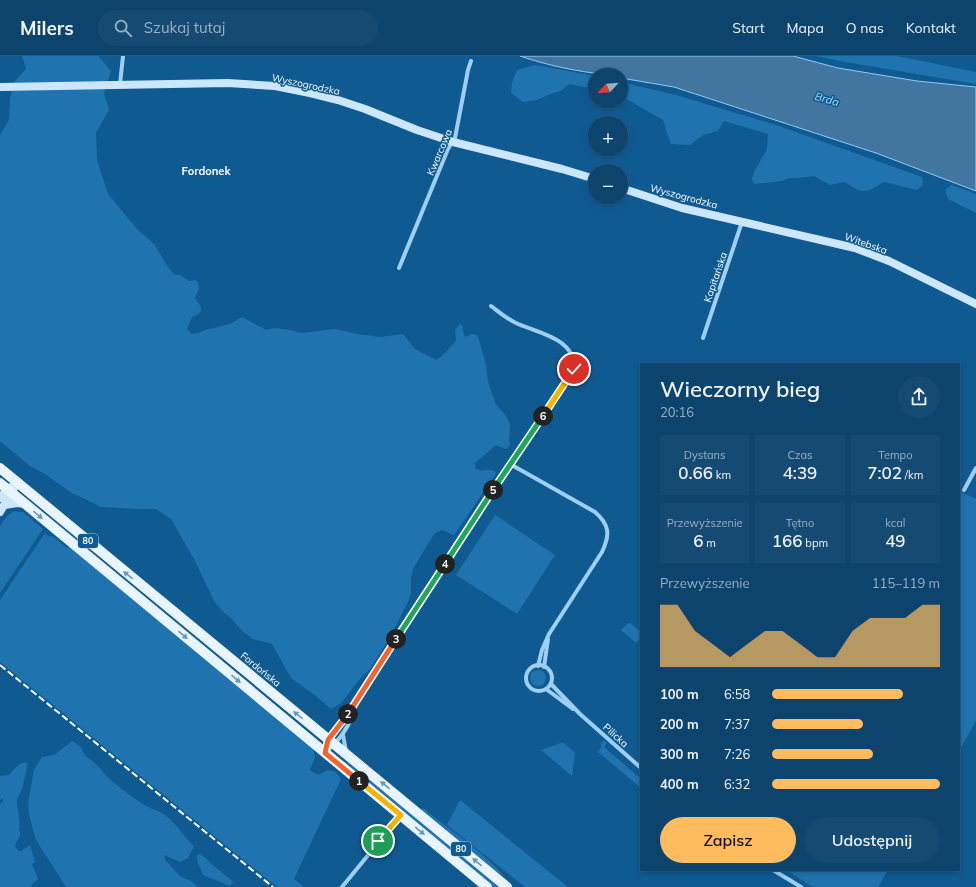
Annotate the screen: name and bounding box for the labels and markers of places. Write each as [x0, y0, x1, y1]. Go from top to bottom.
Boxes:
pin [557, 352, 591, 386]
pin: 6 [533, 406, 553, 426]
pin: 5 [483, 480, 503, 500]
pin: 4 [435, 554, 455, 574]
pin: 3 [386, 629, 406, 649]
pin: 2 [338, 704, 358, 724]
pin: 1 [349, 771, 369, 791]
pin [361, 824, 395, 858]

